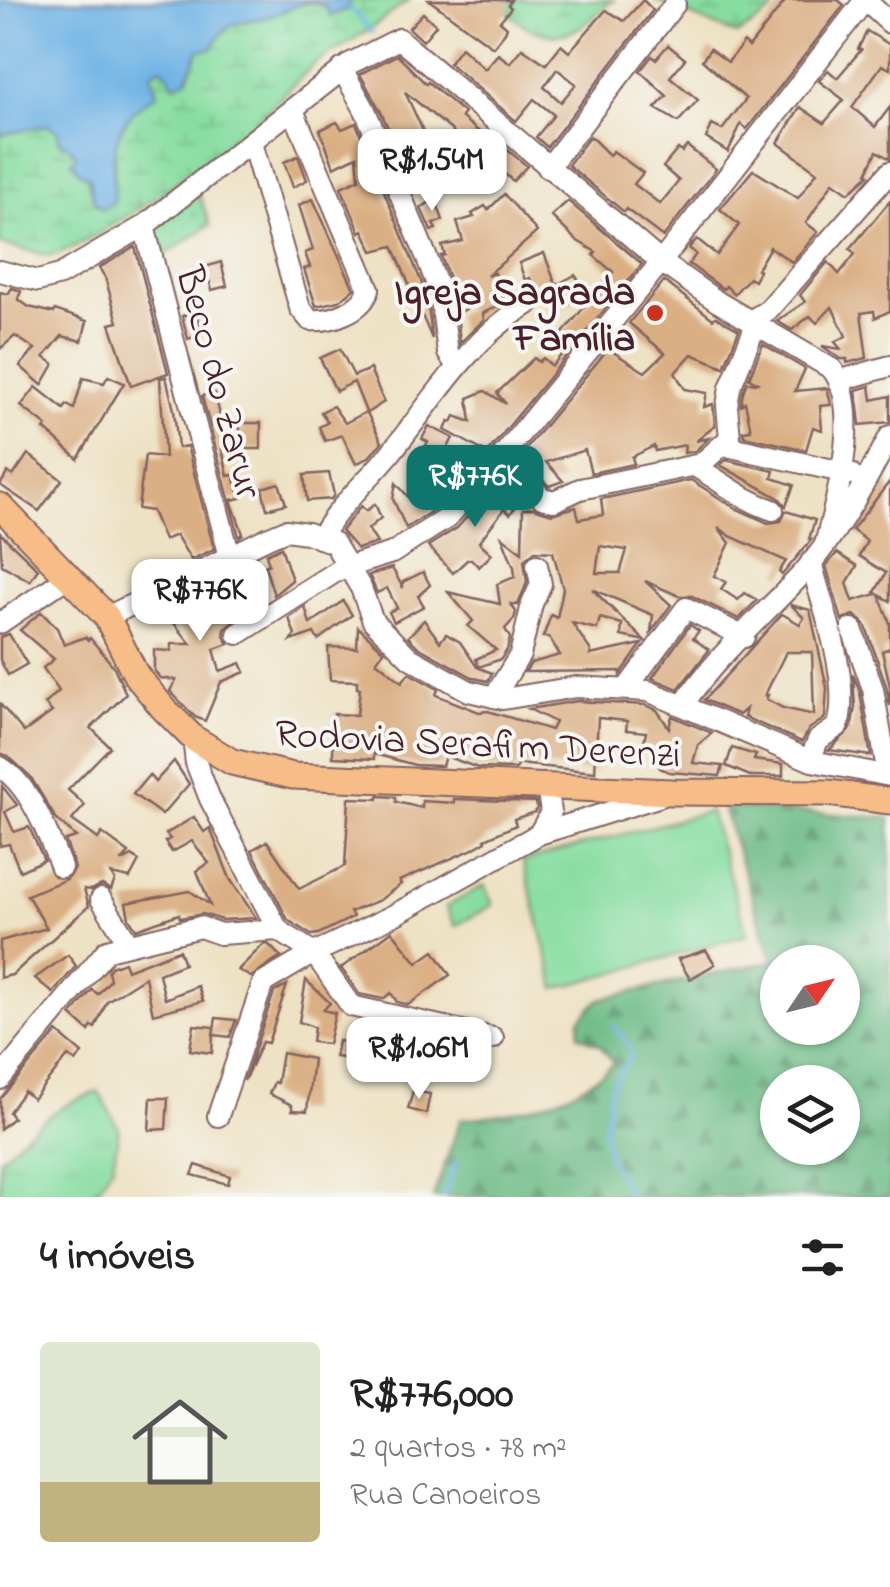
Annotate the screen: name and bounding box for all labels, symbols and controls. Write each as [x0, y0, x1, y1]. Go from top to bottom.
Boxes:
pin: R$1.54M [340, 129, 524, 214]
text: R$1.54M [380, 138, 484, 185]
street label: Beco do Zarur [157, 259, 276, 507]
place label: Igreja Sagrada Família [394, 265, 635, 370]
marker: Igreja Sagrada Família [644, 302, 666, 324]
pin: R$776K [394, 445, 556, 530]
text: R$776K [428, 454, 522, 501]
pin: R$776K [119, 559, 281, 644]
text: R$776K [153, 568, 247, 615]
street label: Rodovia Serafim Derenzi [273, 706, 682, 787]
north arrow [760, 945, 860, 1045]
map controls [760, 945, 860, 1165]
pin: R$1.06M [327, 1017, 511, 1102]
text: R$1.06M [368, 1026, 470, 1073]
button: layers [760, 1065, 860, 1165]
text: 4 imóveis [40, 1227, 195, 1288]
icon: filters [795, 1230, 850, 1285]
text: R$776,000 [350, 1365, 513, 1426]
icon: home [120, 1382, 240, 1502]
text: 2 quartos · 78 m² [350, 1426, 567, 1473]
text: Rua Canoeiros [350, 1473, 541, 1520]

